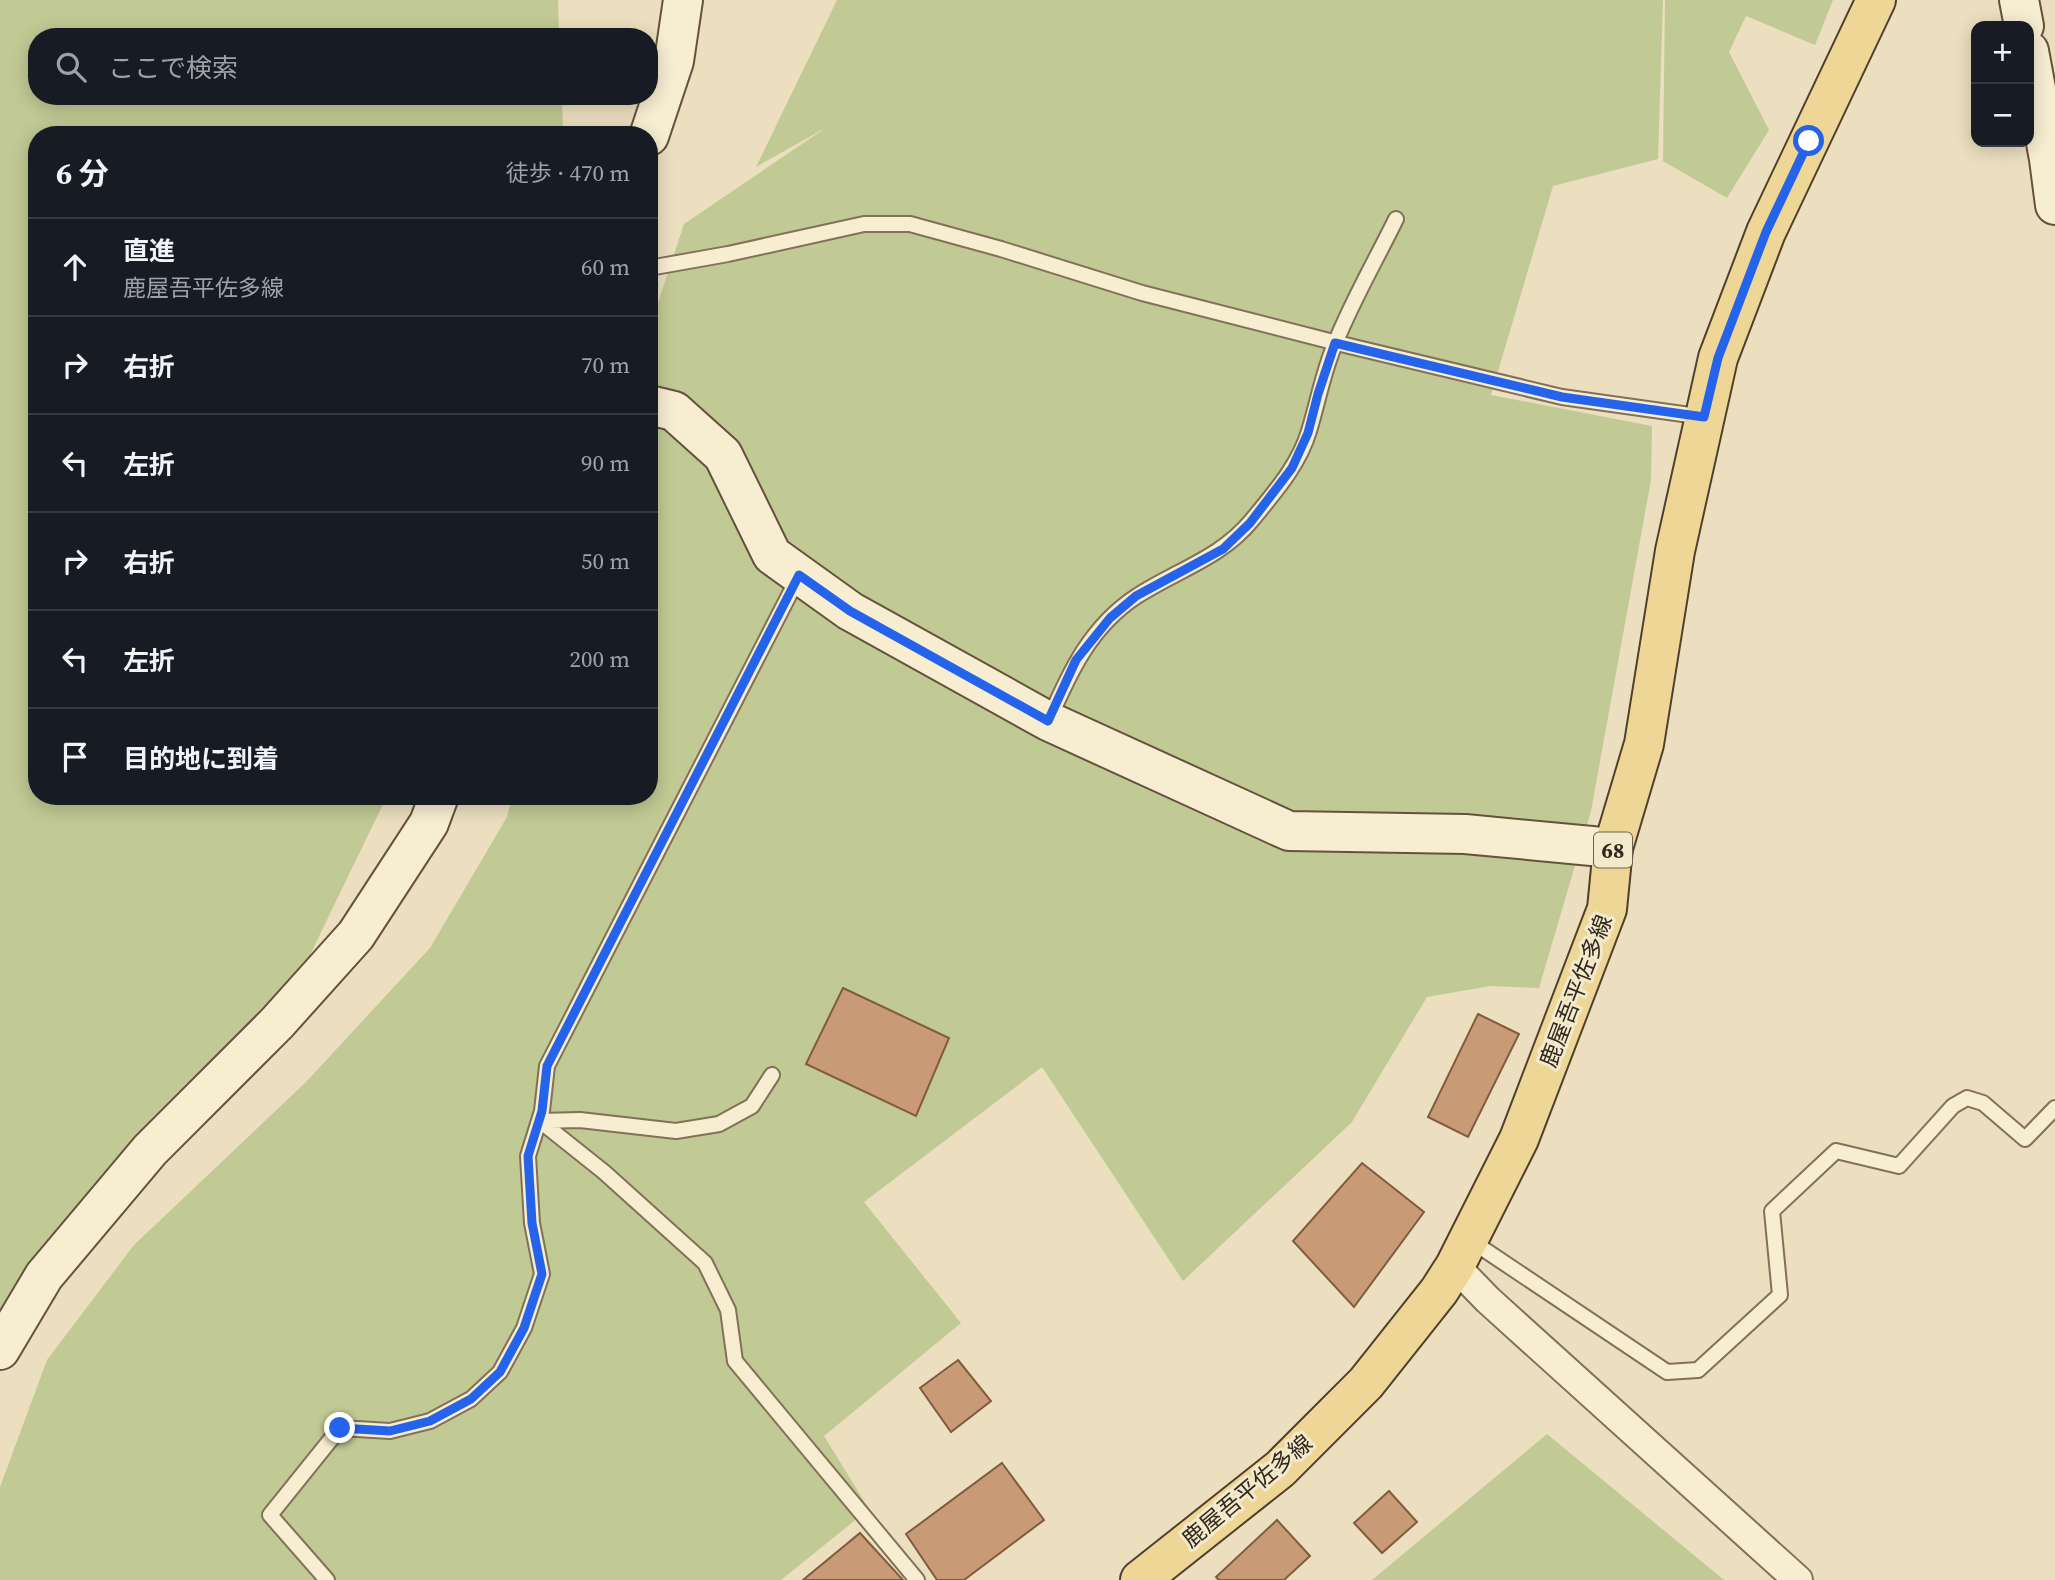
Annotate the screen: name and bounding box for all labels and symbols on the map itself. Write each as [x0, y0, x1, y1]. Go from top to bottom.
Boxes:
route start [1793, 125, 1824, 156]
road number: 68 [1594, 832, 1632, 868]
street label: 鹿屋吾平佐多線 [1532, 910, 1620, 1072]
route end [324, 1412, 355, 1443]
street label: 鹿屋吾平佐多線 [1175, 1427, 1319, 1555]

